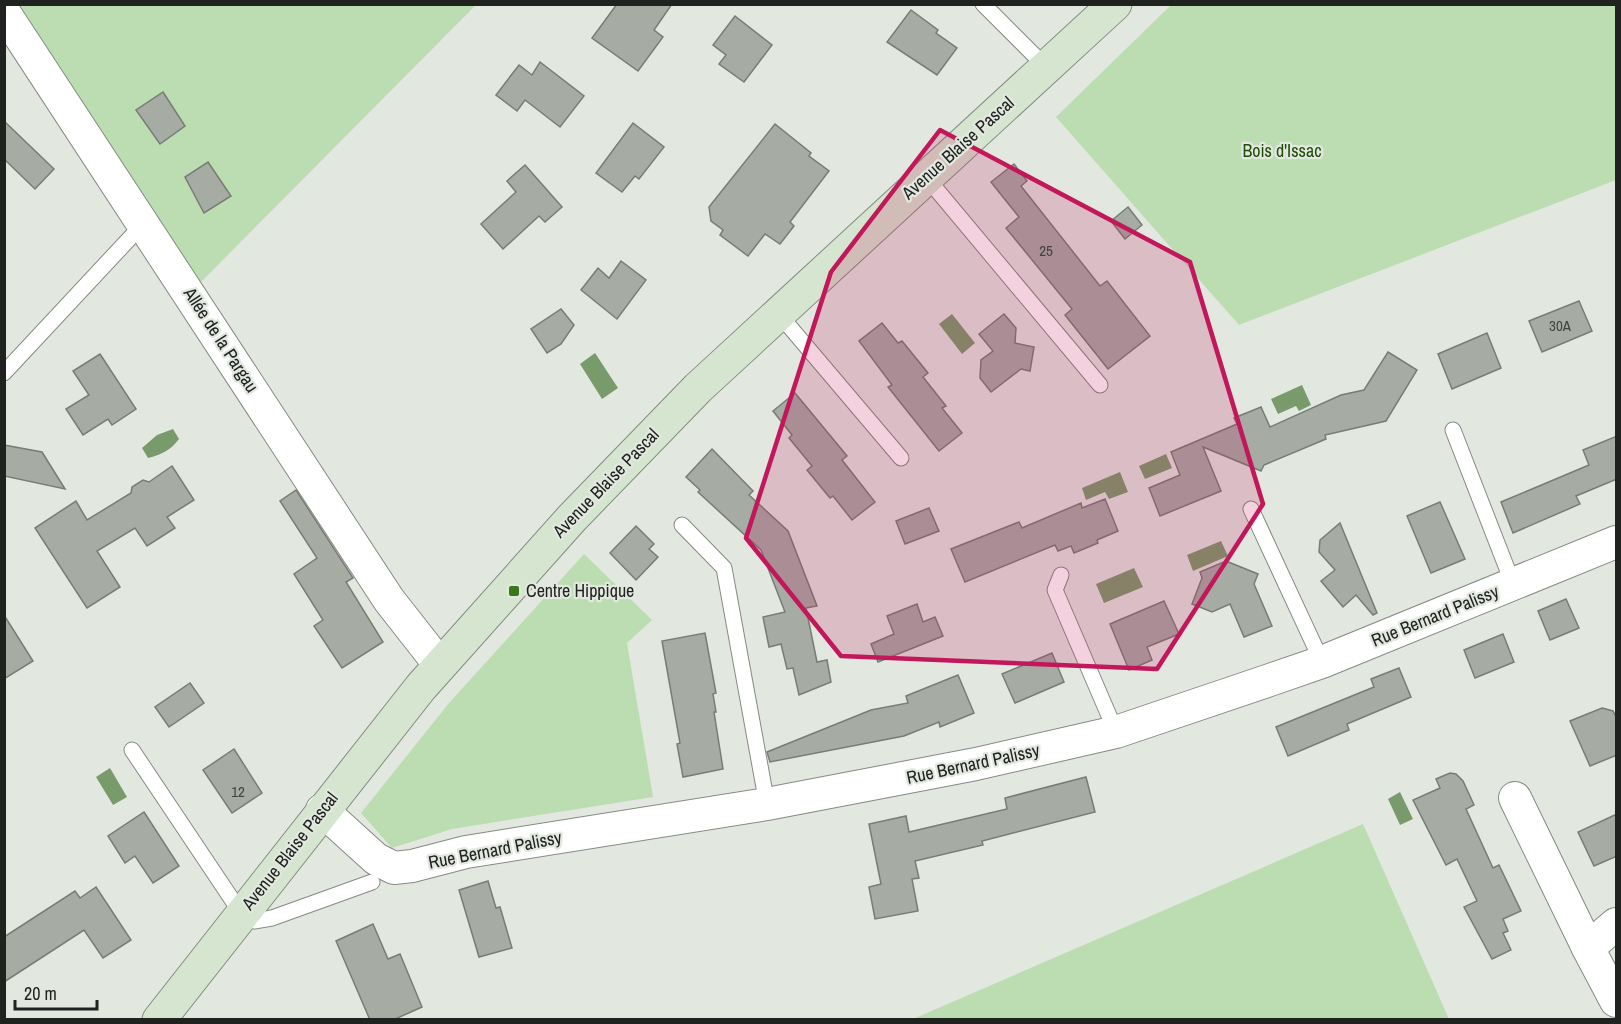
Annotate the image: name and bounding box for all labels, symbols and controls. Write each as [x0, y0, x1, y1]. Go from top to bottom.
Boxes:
street label: Avenue Blaise Pascal [895, 90, 1019, 206]
park label: Bois d'Issac [1242, 138, 1322, 163]
house number: 25 [1039, 240, 1053, 261]
street label: Allée de la Pargau [178, 281, 265, 397]
house number: 30A [1549, 315, 1572, 336]
street label: Avenue Blaise Pascal [546, 422, 664, 544]
place label: Centre Hippique [526, 578, 634, 603]
street label: Rue Bernard Palissy [1367, 578, 1503, 652]
marker: Centre Hippique [507, 584, 521, 598]
street label: Rue Bernard Palissy [904, 737, 1042, 790]
house number: 12 [231, 781, 245, 802]
street label: Avenue Blaise Pascal [235, 787, 344, 916]
street label: Rue Bernard Palissy [426, 824, 564, 875]
scale bar [15, 973, 98, 1011]
text: 20 m [24, 981, 57, 1006]

